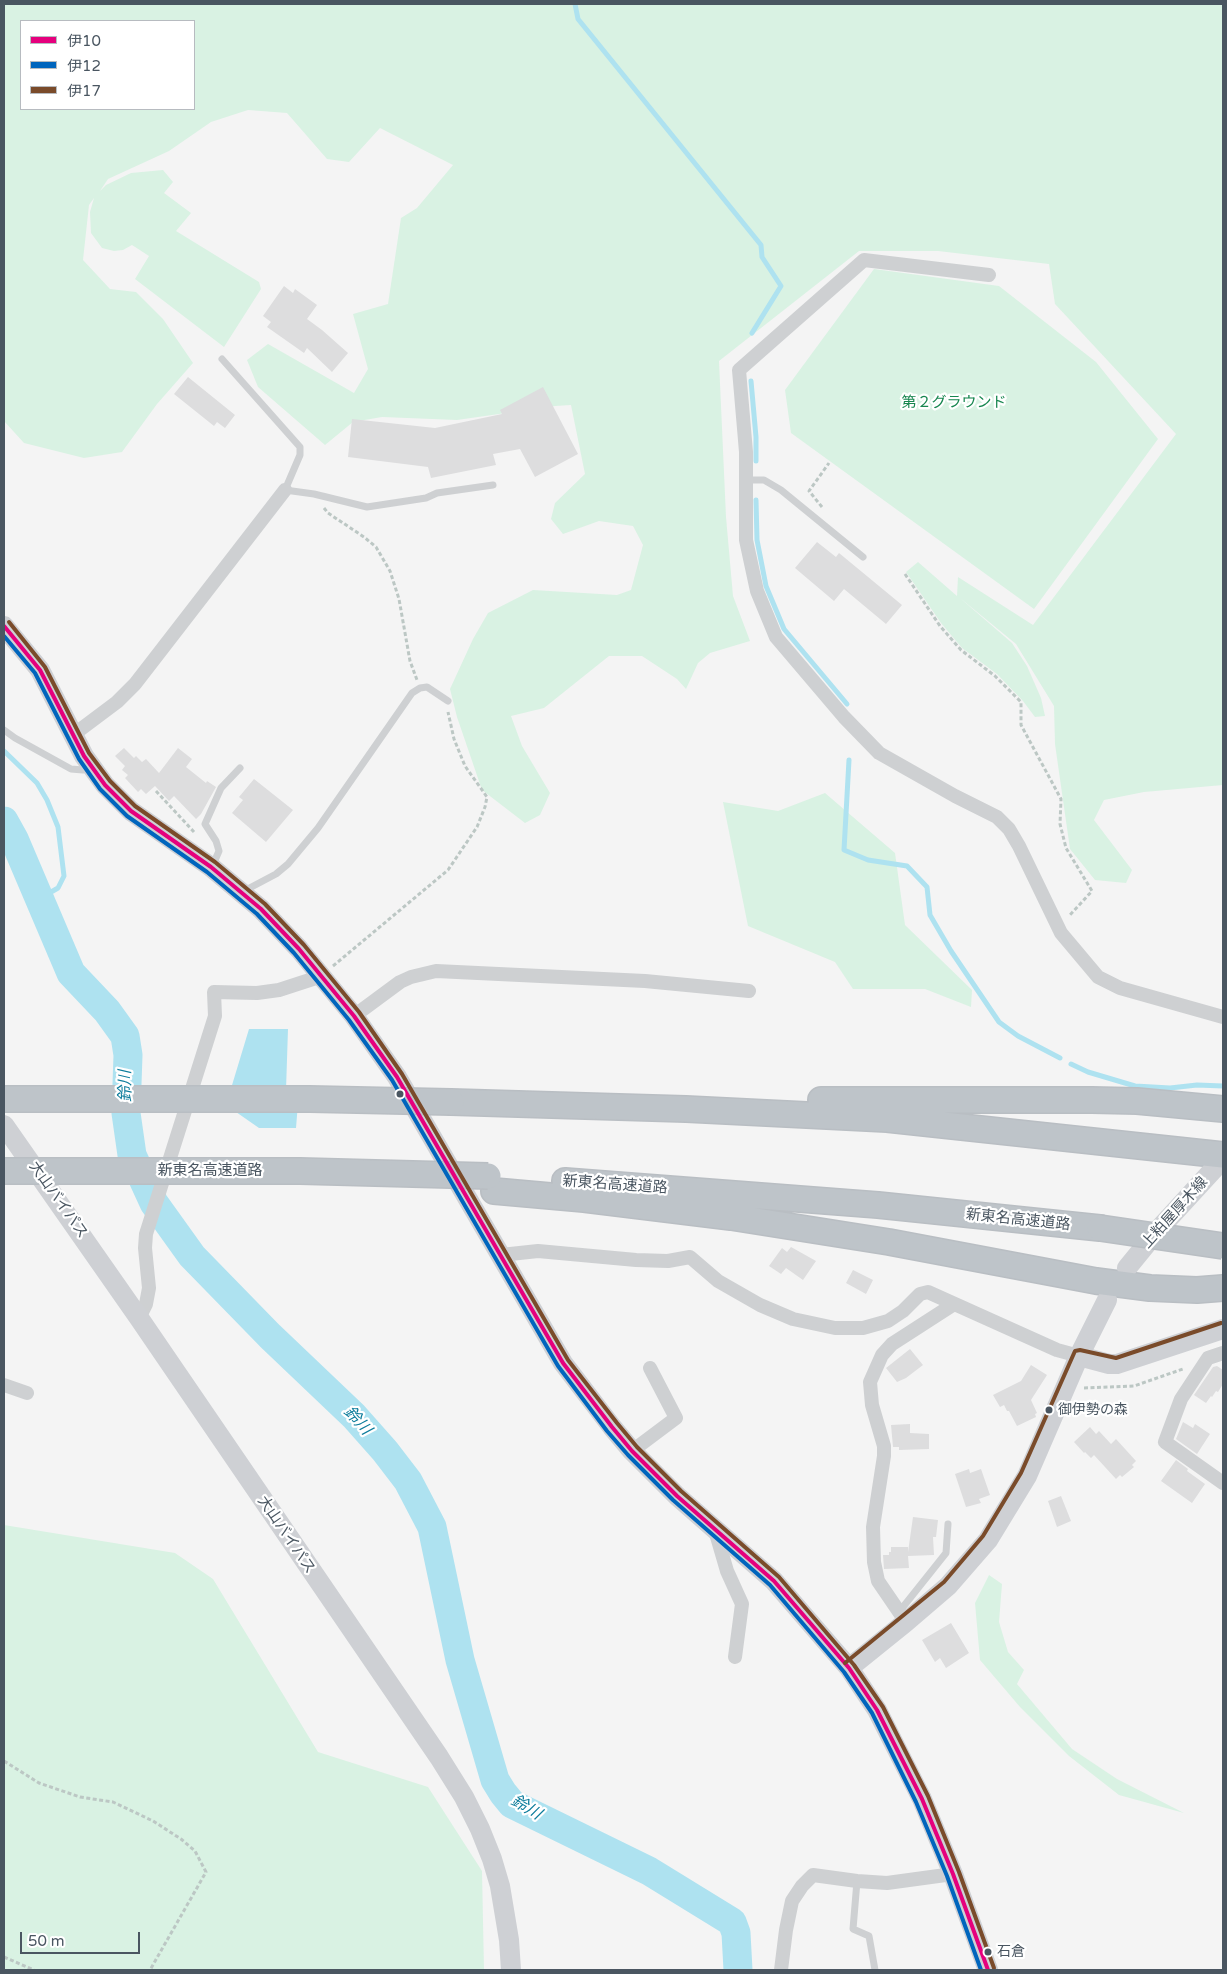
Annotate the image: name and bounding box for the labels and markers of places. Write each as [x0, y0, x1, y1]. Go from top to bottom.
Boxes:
unlabelled marker [395, 1089, 405, 1099]
place label: 御伊勢の森 [1058, 1402, 1128, 1418]
marker: 御伊勢の森 [1044, 1405, 1054, 1415]
place label: 石倉 [997, 1944, 1025, 1960]
marker: 石倉 [983, 1947, 993, 1957]

